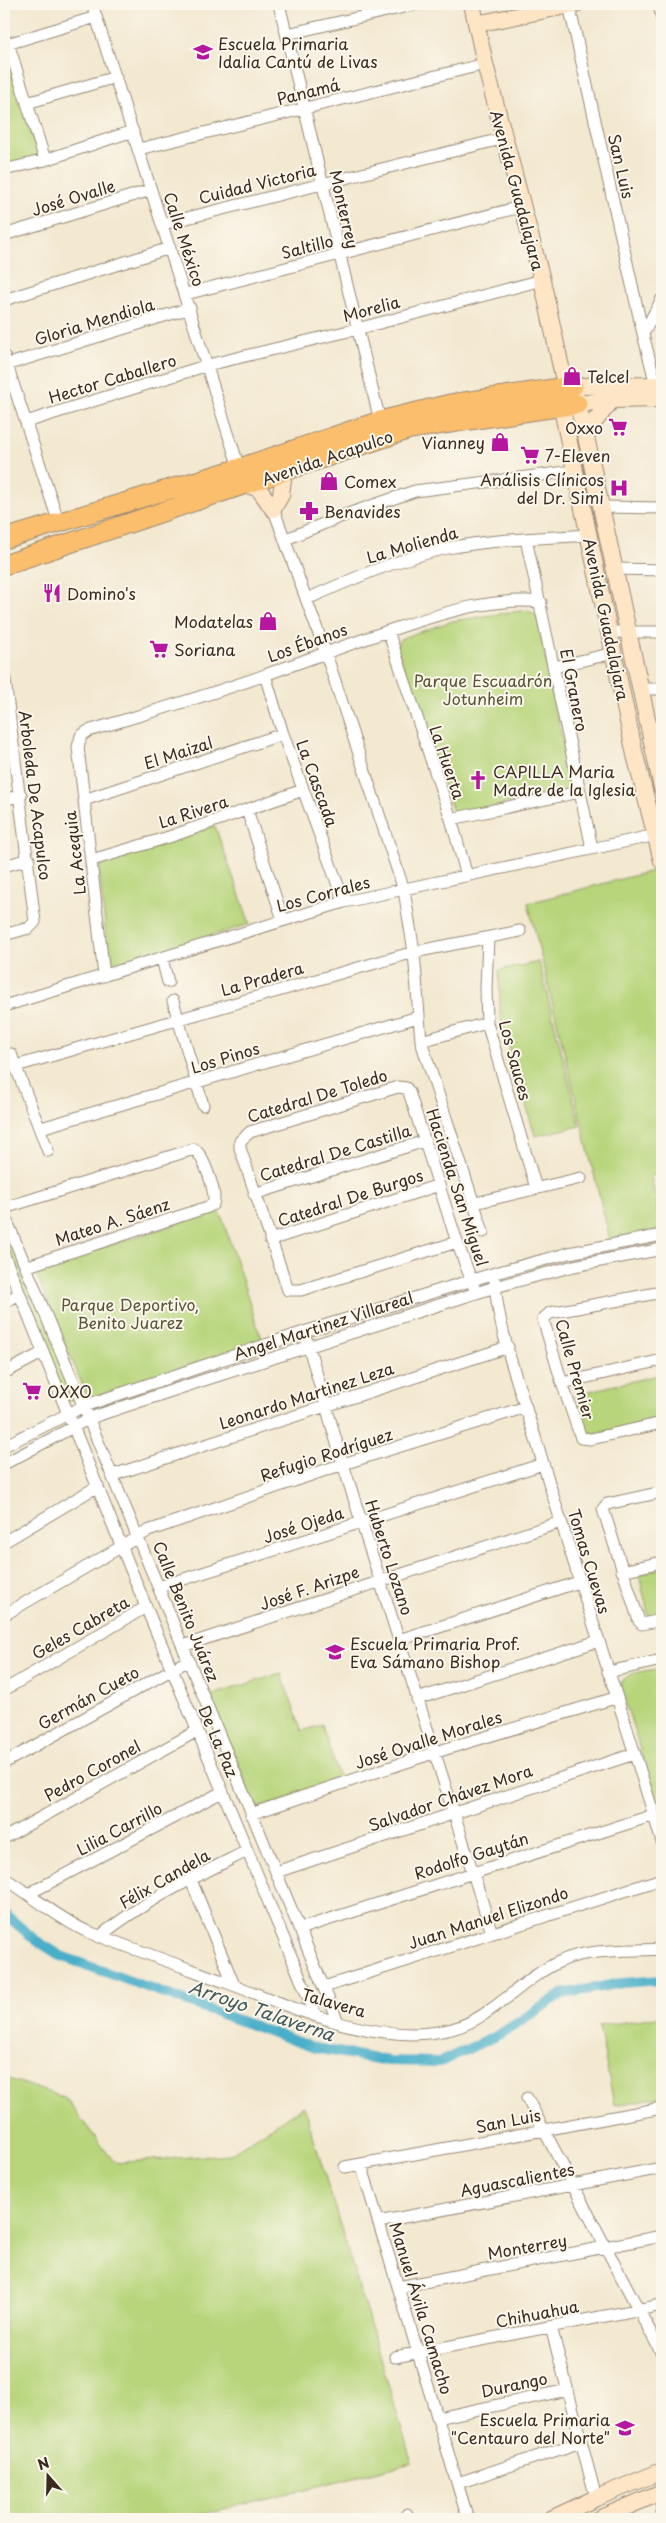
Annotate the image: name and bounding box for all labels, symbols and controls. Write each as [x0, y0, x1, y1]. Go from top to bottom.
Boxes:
place label: Escuela Primaria Idalia Cantú de Livas [218, 31, 377, 73]
school or university icon: Escuela Primaria Idalia Cantú de Livas [192, 41, 214, 63]
street label: Panamá [274, 72, 342, 110]
street label: Avenida Guadalajara [485, 107, 551, 273]
street label: San Luis [603, 131, 641, 201]
street label: Cuidad Victoria [196, 157, 318, 209]
street label: Monterrey [324, 167, 366, 251]
street label: José Ovalle [28, 173, 118, 221]
street label: Calle México [158, 189, 212, 289]
street label: Saltillo [278, 228, 336, 264]
street label: Morelia [340, 289, 402, 327]
street label: Gloria Mendiola [31, 291, 157, 351]
street label: Hector Caballero [45, 347, 179, 409]
place label: Telcel [587, 364, 629, 388]
shop icon: Telcel [561, 365, 583, 387]
place label: Oxxo [565, 415, 603, 439]
supermarket icon: Oxxo [607, 416, 629, 438]
street label: Avenida Acapulco [258, 423, 396, 491]
place label: Vianney [422, 430, 485, 454]
shop icon: Vianney [489, 431, 511, 453]
place label: 7-Eleven [545, 443, 610, 467]
supermarket icon: 7-Eleven [519, 444, 541, 466]
place label: Análisis Clínicos del Dr. Simi [480, 467, 604, 509]
place label: Comex [344, 469, 396, 493]
shop icon: Comex [318, 470, 340, 492]
hospital icon: Análisis Clínicos del Dr. Simi [608, 477, 630, 499]
place label: Benavides [324, 499, 401, 523]
pharmacy icon: Benavides [298, 500, 320, 522]
street label: La Molienda [364, 519, 461, 568]
street label: Avenida Guadalajara [578, 536, 636, 702]
place label: Domino's [67, 581, 136, 605]
restaurant icon: Domino's [41, 582, 63, 604]
place label: Modatelas [174, 609, 253, 633]
shop icon: Modatelas [257, 610, 279, 632]
street label: Los Ébanos [264, 616, 350, 668]
place label: Soriana [174, 637, 235, 661]
supermarket icon: Soriana [148, 638, 170, 660]
street label: El Granero [555, 646, 595, 734]
park label: Parque Escuadrón Jotunheim [414, 668, 552, 710]
street label: Arboleda De Acapulco [14, 709, 58, 881]
street label: La Huerta [424, 722, 472, 802]
street label: El Maizal [140, 730, 216, 774]
street label: La Cascada [291, 736, 345, 830]
place label: CAPILLA Maria Madre de la Iglesia [493, 759, 635, 801]
church icon: CAPILLA Maria Madre de la Iglesia [467, 769, 489, 791]
street label: La Rivera [155, 788, 231, 834]
street label: La Acequia [57, 809, 91, 896]
street label: Los Corrales [274, 869, 372, 917]
street label: La Pradera [218, 955, 306, 1001]
street label: Los Sauces [494, 1017, 538, 1103]
street label: Los Pinos [188, 1035, 262, 1079]
street label: Catedral De Toledo [244, 1062, 390, 1128]
street label: Hacienda San Miguel [421, 1105, 495, 1269]
street label: Catedral De Castilla [256, 1118, 414, 1186]
street label: Catedral De Burgos [274, 1162, 426, 1232]
street label: Mateo A. Sáenz [52, 1191, 173, 1251]
street label: Angel Martinez Villareal [230, 1285, 416, 1365]
park label: Parque Deportivo, Benito Juarez [61, 1292, 199, 1334]
street label: Calle Premier [550, 1316, 602, 1423]
street label: Leonardo Martinez Leza [216, 1355, 396, 1435]
place label: OXXO [47, 1379, 92, 1403]
supermarket icon: OXXO [21, 1380, 43, 1402]
street label: Refugio Rodríguez [257, 1421, 396, 1487]
street label: Huberto Lozano [360, 1496, 420, 1618]
street label: José Ojeda [260, 1500, 347, 1548]
street label: Tomas Cuevas [563, 1506, 617, 1616]
street label: Calle Benito Juárez [148, 1537, 226, 1685]
street label: José F. Arizpe [256, 1559, 362, 1615]
street label: Geles Cabreta [27, 1589, 133, 1665]
place label: Escuela Primaria Prof. Eva Sámano Bishop [350, 1631, 520, 1673]
school or university icon: Escuela Primaria Prof. Eva Sámano Bishop [324, 1641, 346, 1663]
street label: Germán Cueto [33, 1659, 143, 1735]
street label: De La Paz [193, 1701, 245, 1781]
street label: José Ovalle Morales [351, 1704, 505, 1774]
street label: Pedro Coronel [39, 1734, 145, 1806]
street label: Salvador Chávez Mora [365, 1758, 535, 1836]
street label: Lilia Carrillo [72, 1795, 166, 1861]
street label: Rodolfo Gaytán [411, 1825, 531, 1885]
street label: Félix Candela [114, 1842, 214, 1914]
street label: Juan Manuel Elizondo [405, 1880, 571, 1954]
water label: Arroyo Talaverna [186, 1973, 339, 2048]
street label: Talavera [299, 1981, 369, 2023]
street label: San Luis [473, 2102, 543, 2138]
street label: Aguascalientes [458, 2156, 576, 2202]
street label: Manuel Ávila Camacho [384, 2219, 460, 2397]
street label: Monterrey [485, 2227, 569, 2265]
street label: Chihuahua [493, 2293, 581, 2333]
street label: Durango [479, 2365, 549, 2403]
place label: Escuela Primaria "Centauro del Norte" [450, 2407, 610, 2449]
school or university icon: Escuela Primaria "Centauro del Norte" [614, 2417, 636, 2439]
north arrow [22, 2450, 72, 2500]
text: N [35, 2452, 52, 2475]

